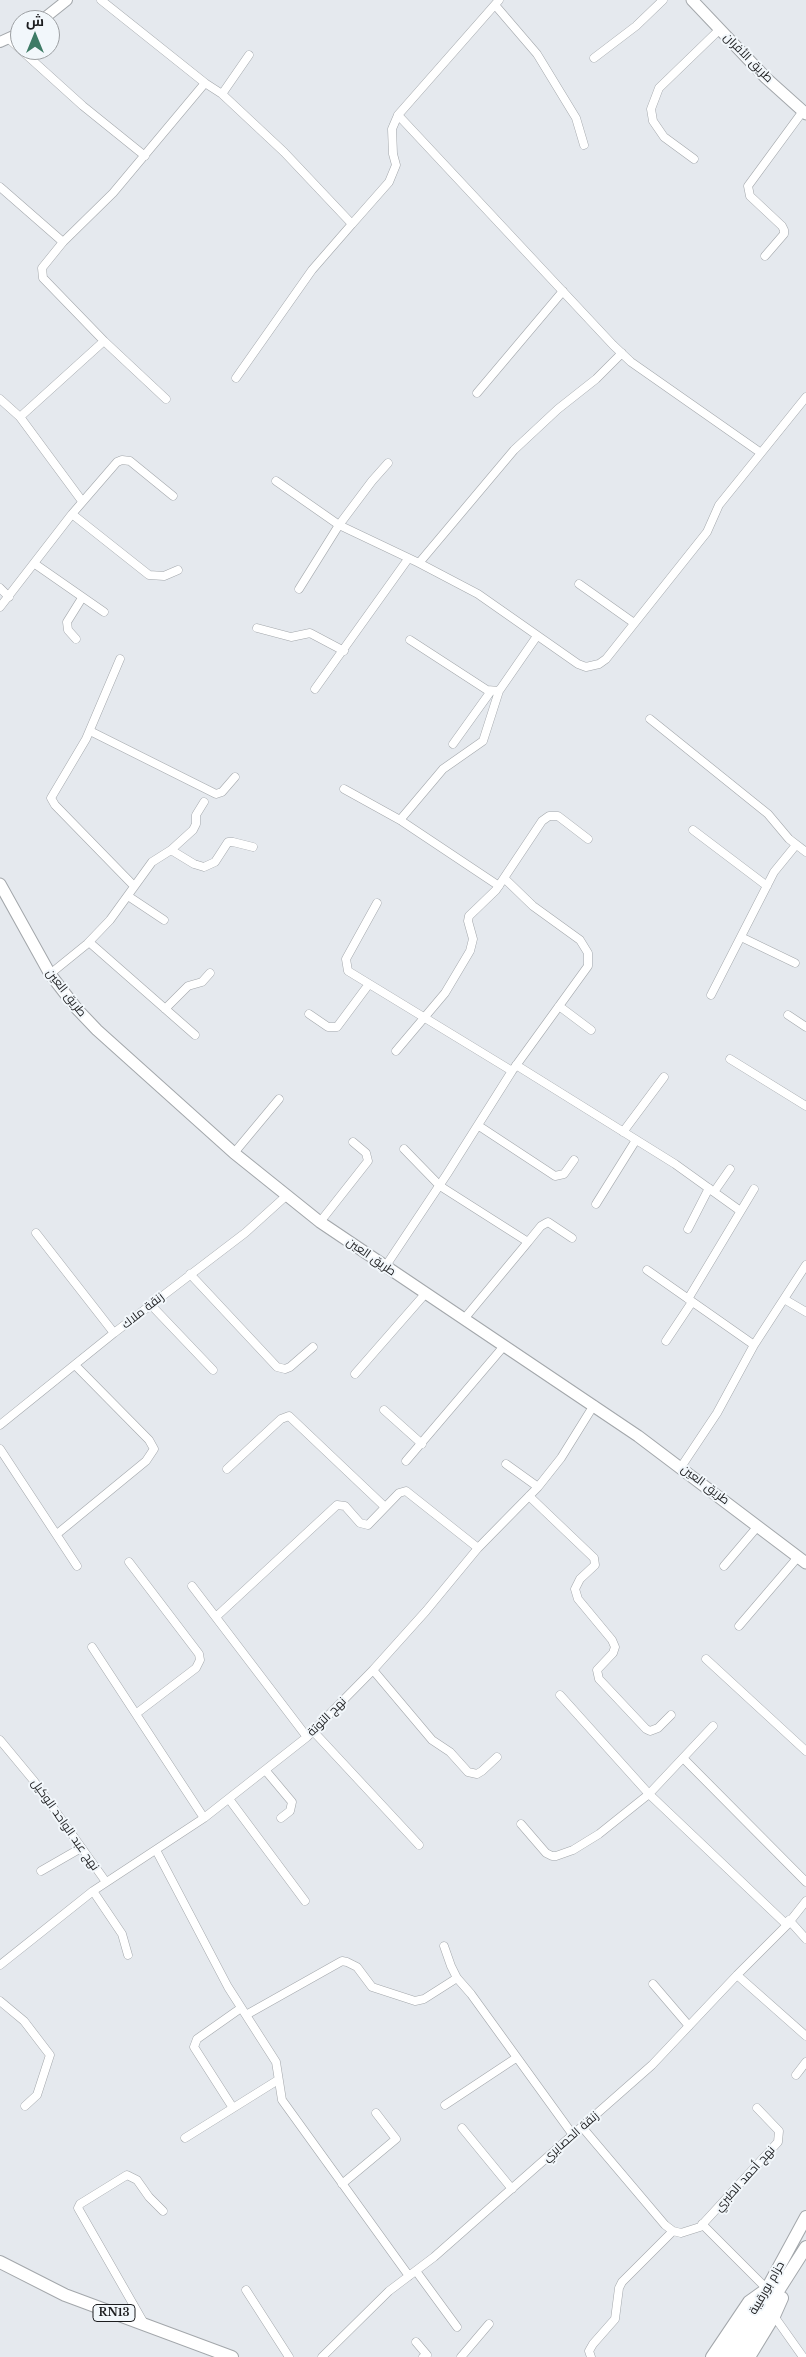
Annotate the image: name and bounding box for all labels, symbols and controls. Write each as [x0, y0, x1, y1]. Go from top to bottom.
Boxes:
north arrow [10, 10, 60, 60]
text: ش [26, 12, 44, 30]
street label: طريق الأفران [720, 30, 776, 86]
street label: طريق العين [43, 966, 89, 1020]
street label: طريق العين [344, 1235, 398, 1279]
street label: زنقة ملاك [119, 1290, 167, 1332]
street label: طريق العين [678, 1462, 732, 1508]
street label: نهج التوتة [305, 1695, 349, 1739]
street label: نهج عبد الواحد الوكيل [28, 1776, 102, 1874]
street label: زنقة الحصايري [540, 2109, 602, 2165]
street label: نهج أحمد الطبري [712, 2143, 778, 2215]
street label: حزام بورقيبة [746, 2259, 788, 2317]
road number: RN13 [93, 2304, 135, 2322]

